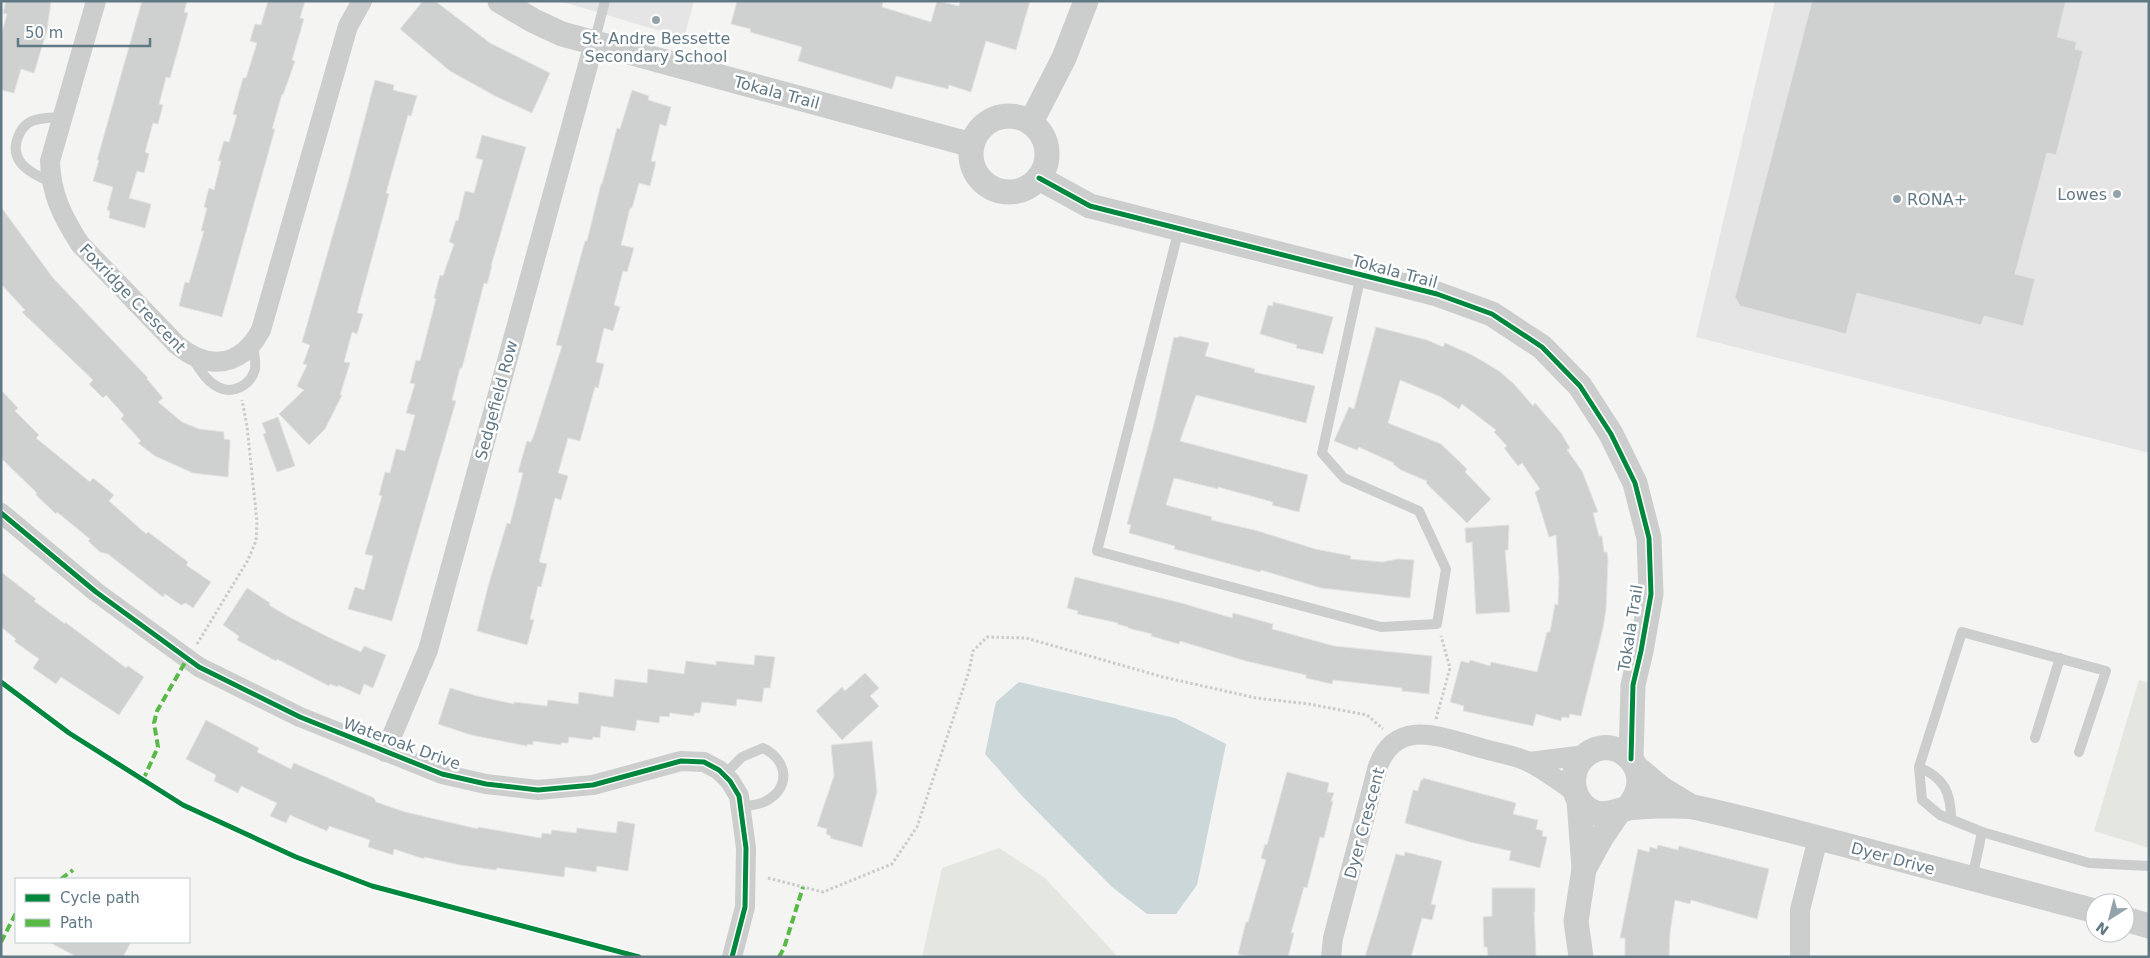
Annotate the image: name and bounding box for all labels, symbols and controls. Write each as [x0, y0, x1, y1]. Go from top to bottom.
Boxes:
marker: St. Andre Bessette Secondary School [650, 14, 662, 26]
scale bar [18, 15, 150, 47]
text: 50 m [25, 24, 63, 42]
place label: St. Andre Bessette Secondary School [582, 29, 730, 66]
street label: Tokala Trail [731, 72, 822, 113]
place label: Lowes [2057, 185, 2107, 204]
marker: Lowes [2111, 188, 2123, 200]
place label: RONA+ [1907, 190, 1967, 209]
marker: RONA+ [1891, 193, 1903, 205]
street label: Foxridge Crescent [76, 240, 190, 357]
street label: Tokala Trail [1349, 251, 1440, 292]
street label: Sedgefield Row [471, 338, 522, 462]
street label: Tokala Trail [1614, 583, 1647, 674]
street label: Wateroak Drive [341, 713, 463, 774]
street label: Dyer Crescent [1341, 766, 1388, 881]
street label: Dyer Drive [1849, 838, 1937, 879]
legend [15, 878, 190, 943]
text: Cycle path [60, 889, 140, 907]
north arrow [2085, 893, 2135, 943]
text: Path [60, 914, 93, 932]
text: N [2093, 919, 2112, 938]

